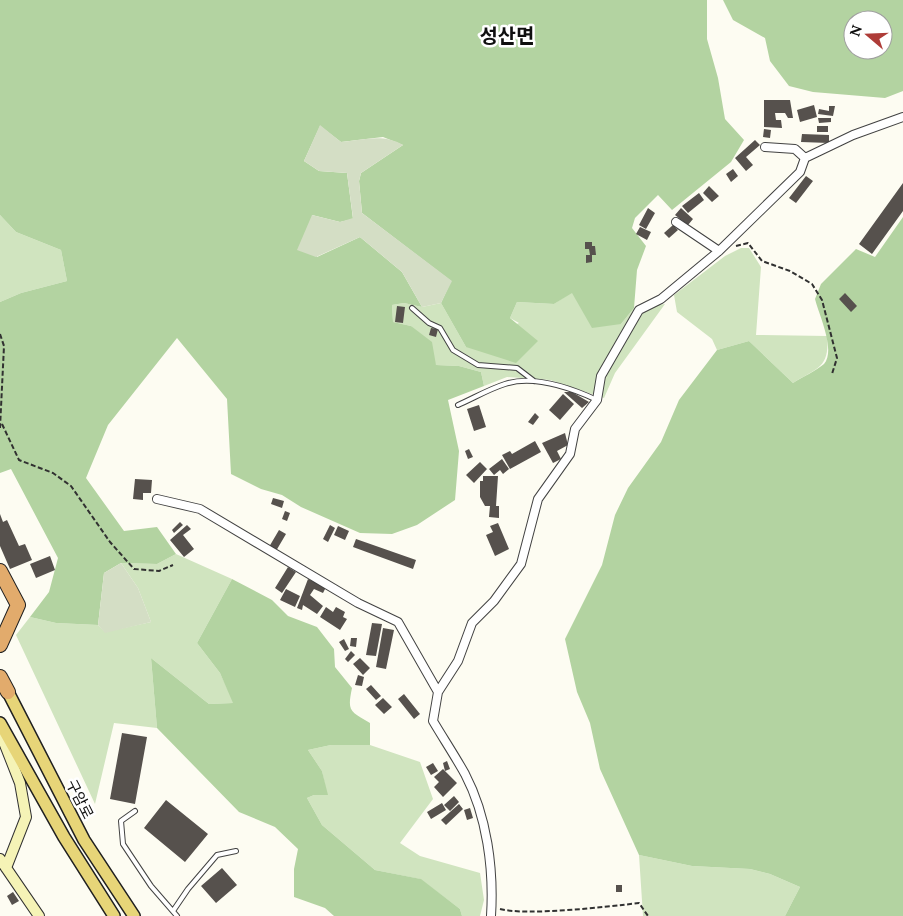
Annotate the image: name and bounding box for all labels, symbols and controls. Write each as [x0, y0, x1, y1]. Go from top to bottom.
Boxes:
north arrow [843, 10, 893, 60]
district label: 성산면 [479, 23, 535, 48]
text: N [845, 23, 866, 39]
street label: 구암로 [62, 776, 98, 822]

